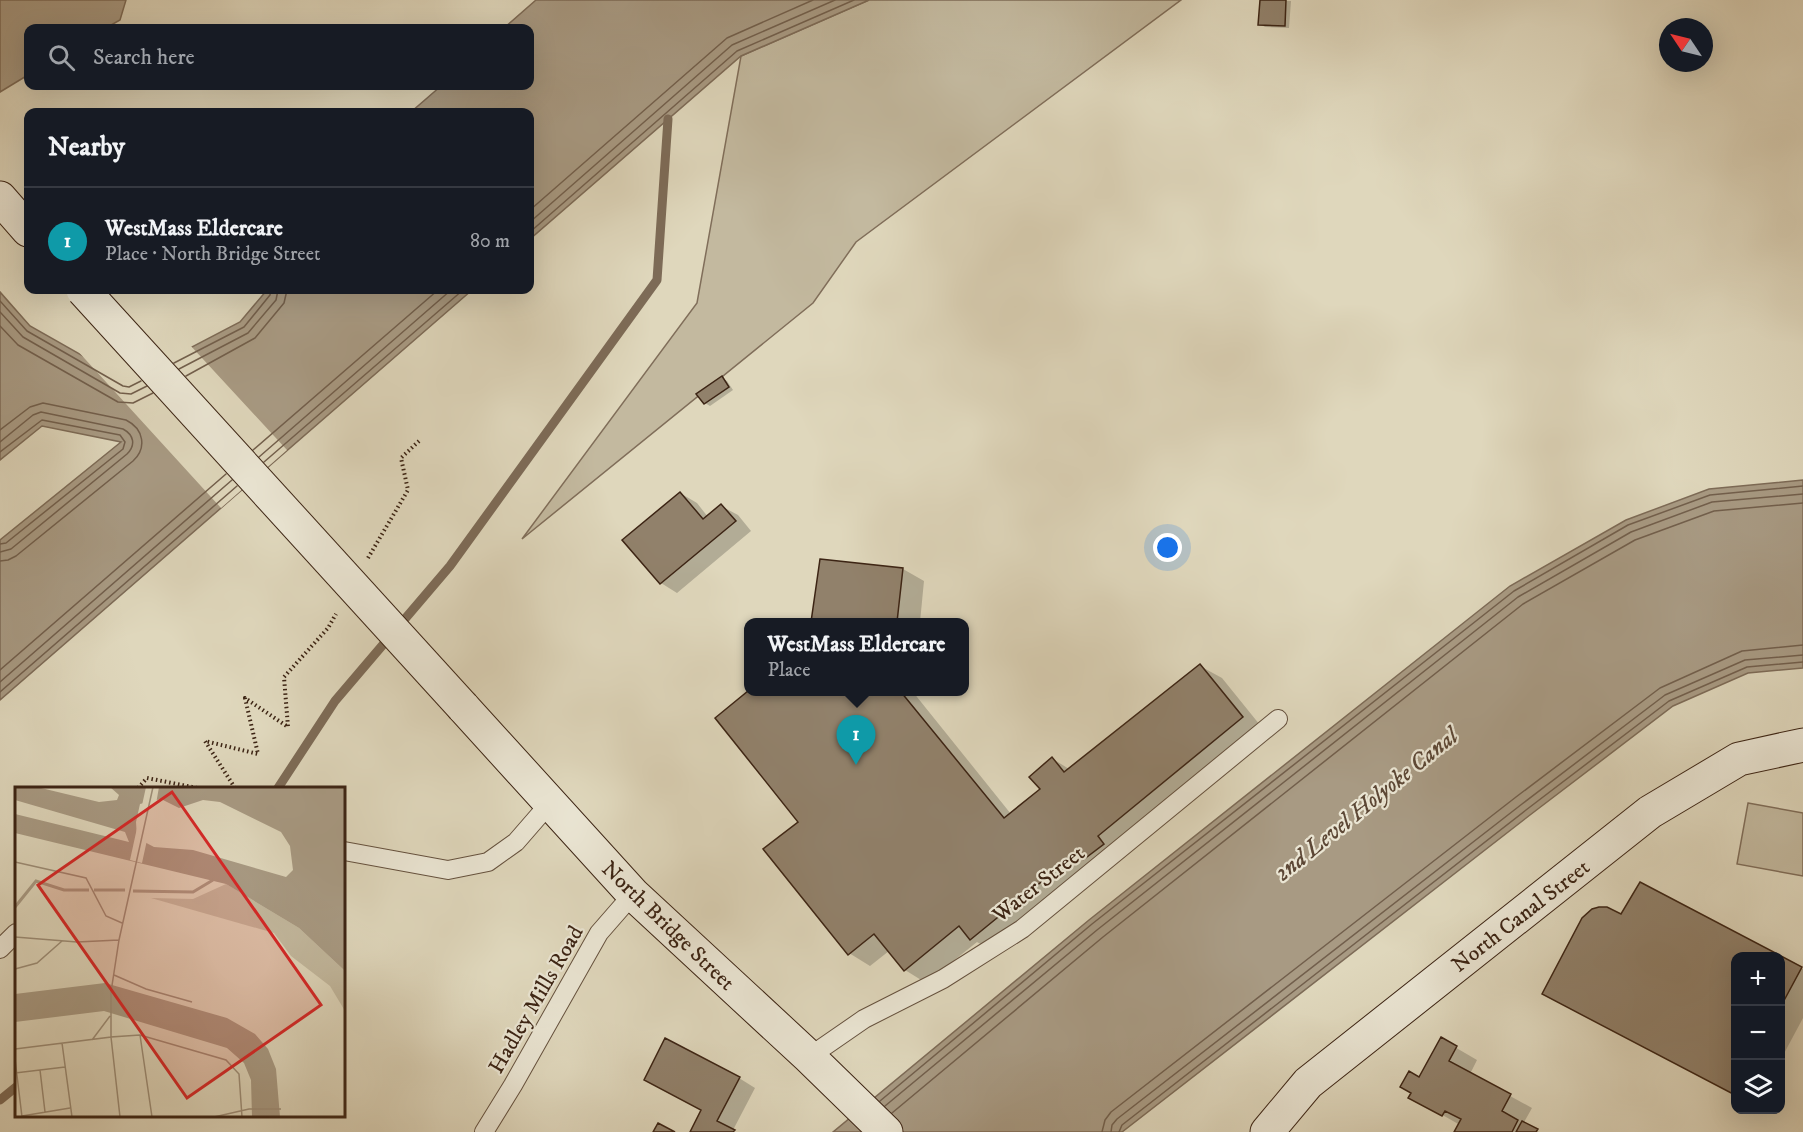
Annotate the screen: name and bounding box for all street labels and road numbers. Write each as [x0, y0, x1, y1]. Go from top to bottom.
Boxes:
street label: Water Street [987, 840, 1090, 929]
street label: North Canal Street [1446, 854, 1595, 979]
street label: North Bridge Street [596, 856, 740, 997]
street label: Hadley Mills Road [483, 921, 590, 1078]

